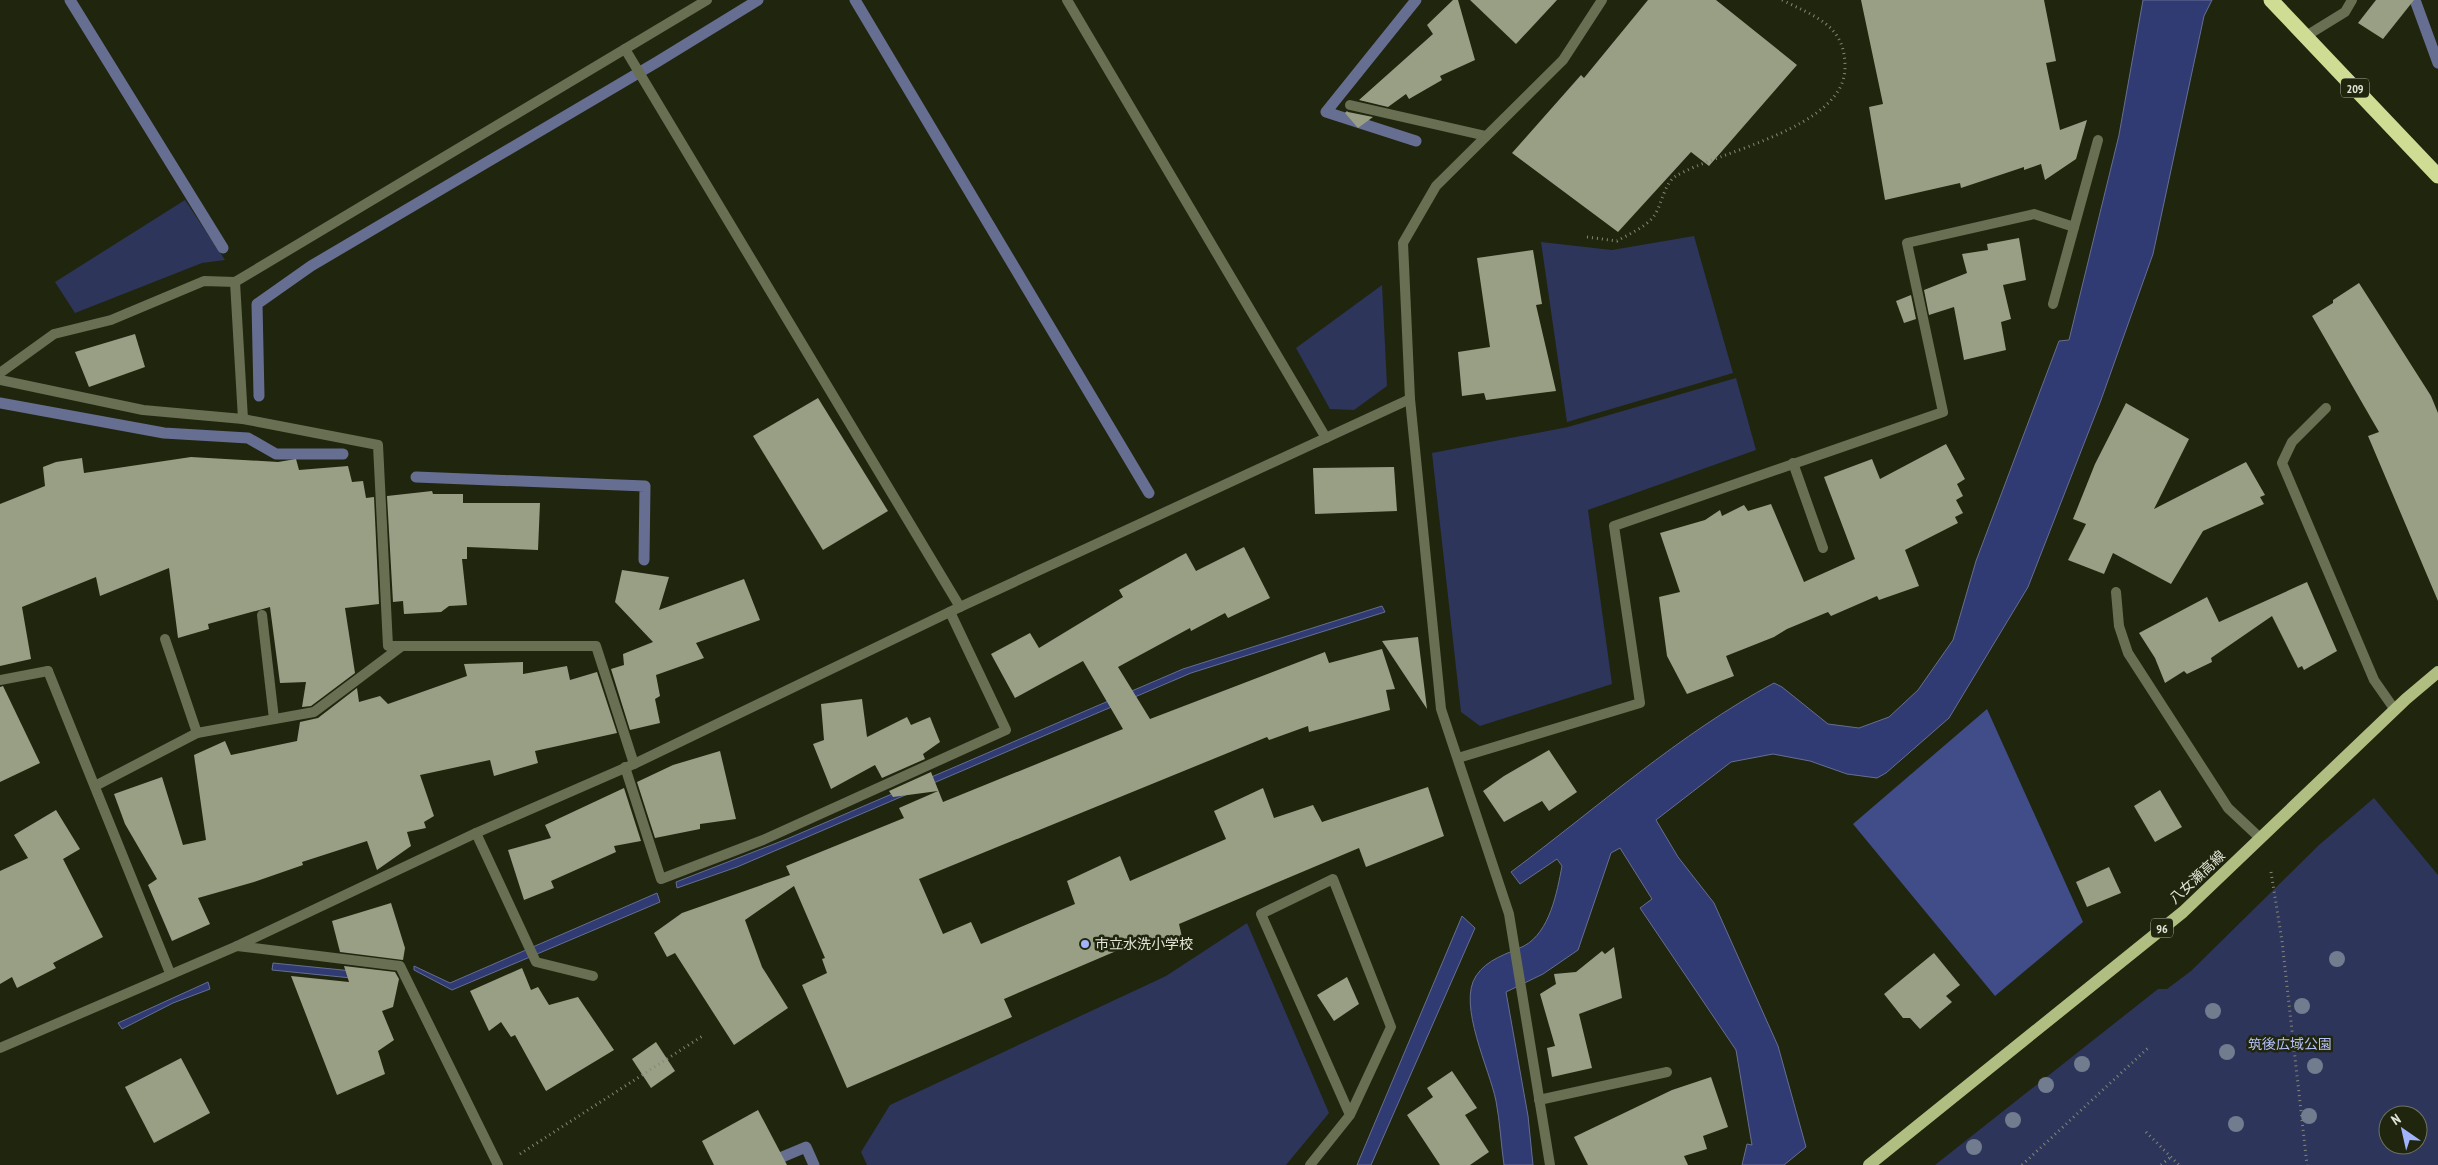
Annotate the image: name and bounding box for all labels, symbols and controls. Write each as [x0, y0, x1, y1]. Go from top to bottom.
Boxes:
road number: 209 [2341, 78, 2369, 98]
street label: 八女瀬高線 [2165, 847, 2229, 907]
road number: 96 [2151, 918, 2173, 938]
place label: 市立水洗小学校 [1095, 935, 1193, 953]
marker: 市立水洗小学校 [1079, 938, 1091, 950]
park label: 筑後広域公園 [2248, 1035, 2332, 1053]
north arrow [2378, 1105, 2428, 1155]
text: N [2388, 1110, 2404, 1129]

